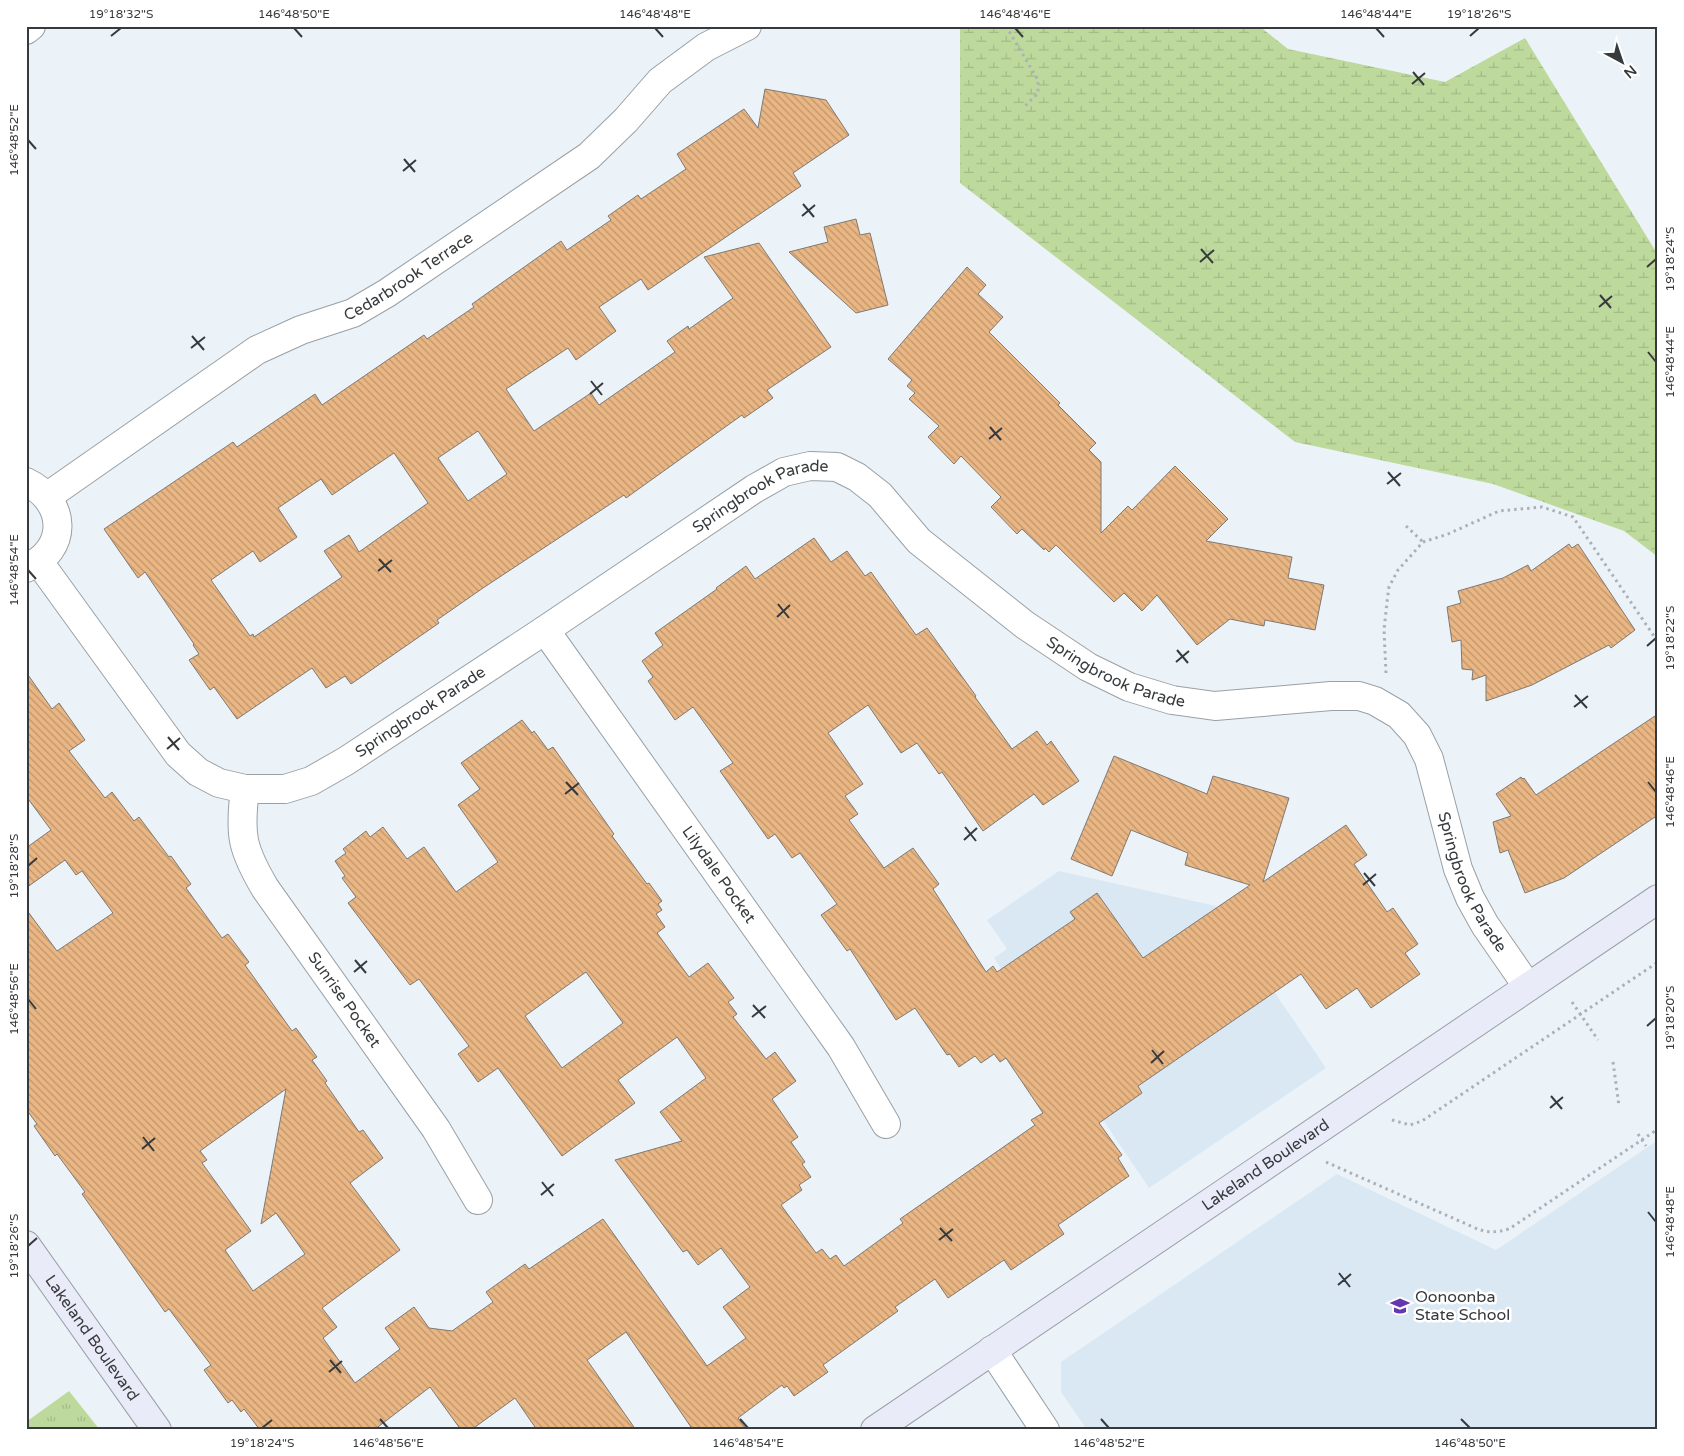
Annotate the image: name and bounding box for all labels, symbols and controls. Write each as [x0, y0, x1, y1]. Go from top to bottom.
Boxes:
text: 19°18'32"S [89, 7, 153, 21]
text: 146°48'50"E [258, 7, 330, 21]
text: 146°48'48"E [619, 7, 691, 21]
text: 146°48'46"E [979, 7, 1051, 21]
text: 146°48'44"E [1340, 7, 1412, 21]
text: 19°18'26"S [1447, 7, 1511, 21]
north arrow [1596, 38, 1646, 88]
text: N [1620, 61, 1640, 82]
text: 146°48'52"E [7, 104, 21, 176]
text: 19°18'24"S [1663, 227, 1677, 291]
street label: Cedarbrook Terrace [341, 228, 477, 325]
text: 146°48'44"E [1663, 326, 1677, 398]
street label: Springbrook Parade [689, 456, 829, 538]
text: 146°48'54"E [7, 534, 21, 606]
text: 19°18'22"S [1663, 606, 1677, 670]
street label: Springbrook Parade [1042, 632, 1186, 712]
street label: Springbrook Parade [352, 662, 489, 762]
text: 146°48'46"E [1663, 756, 1677, 828]
street label: Springbrook Parade [1433, 810, 1511, 956]
street label: Lilydale Pocket [677, 822, 760, 927]
text: 19°18'28"S [7, 834, 21, 898]
street label: Sunrise Pocket [304, 948, 385, 1052]
text: 146°48'56"E [7, 963, 21, 1035]
text: 19°18'20"S [1663, 986, 1677, 1050]
street label: Lakeland Boulevard [1198, 1115, 1333, 1215]
text: 146°48'48"E [1663, 1186, 1677, 1258]
text: 19°18'26"S [7, 1214, 21, 1278]
street label: Lakeland Boulevard [40, 1271, 143, 1405]
place label: Oonoonba State School [1415, 1287, 1510, 1325]
school or university icon: Oonoonba State School [1389, 1295, 1411, 1317]
text: 19°18'24"S [230, 1436, 294, 1450]
text: 146°48'56"E [352, 1436, 424, 1450]
text: 146°48'54"E [712, 1436, 784, 1450]
text: 146°48'52"E [1073, 1436, 1145, 1450]
text: 146°48'50"E [1434, 1436, 1506, 1450]

